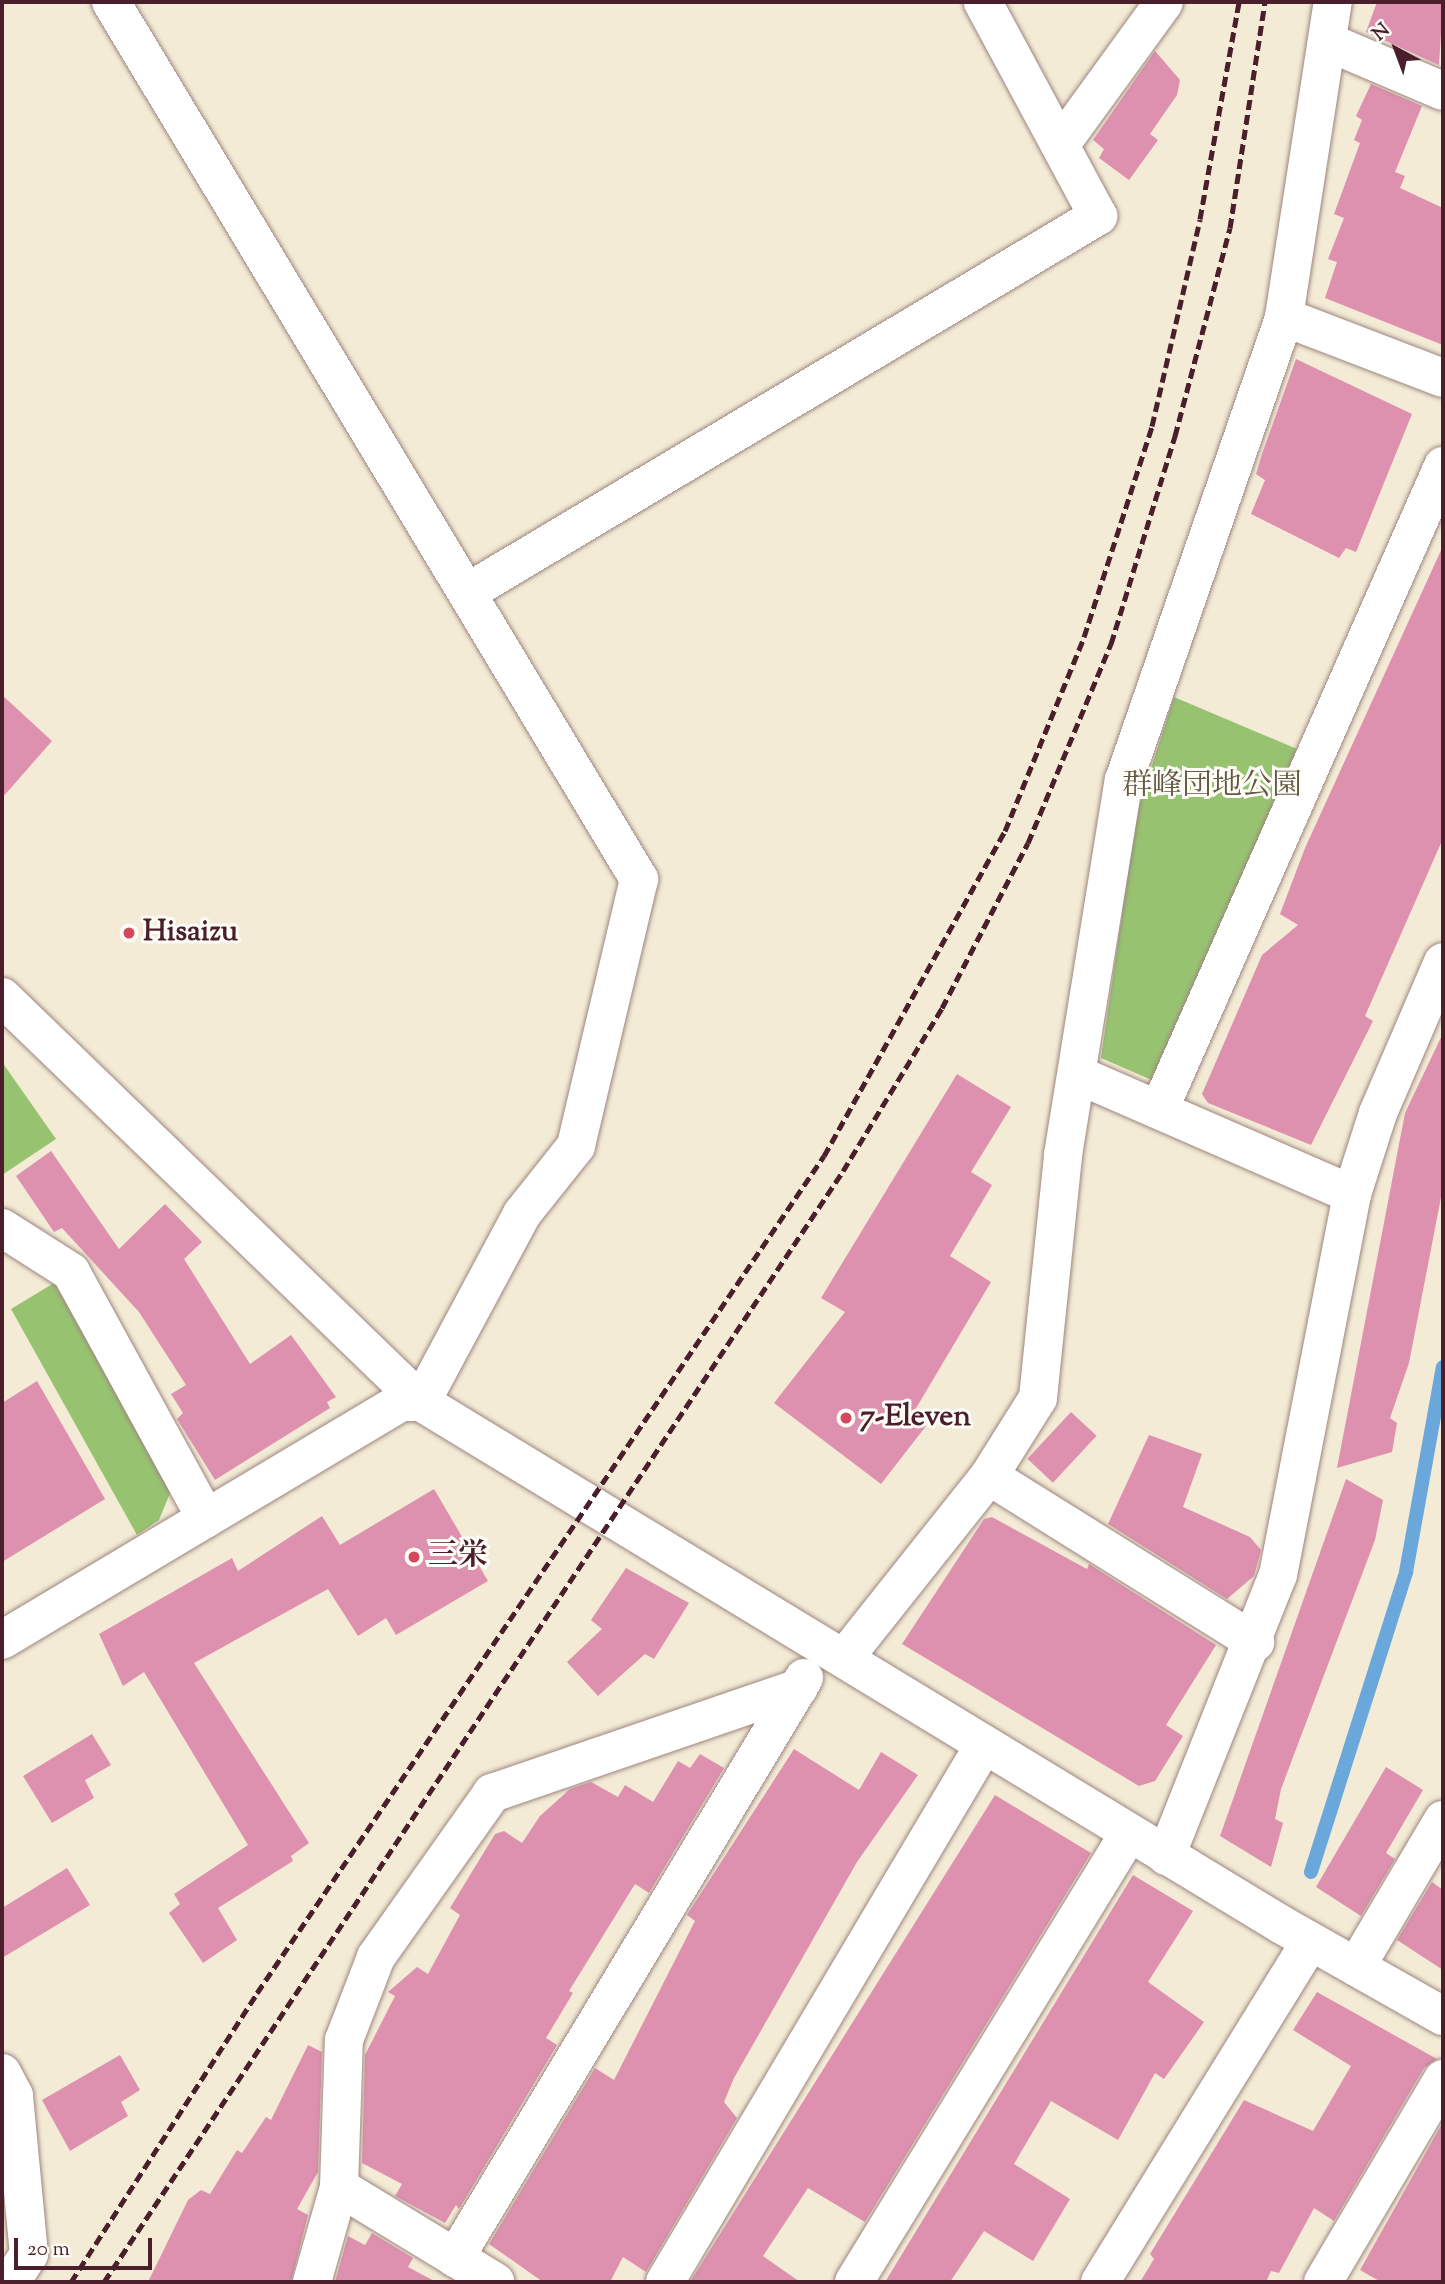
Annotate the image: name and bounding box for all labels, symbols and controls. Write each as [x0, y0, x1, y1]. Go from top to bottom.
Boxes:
north arrow [1361, 14, 1431, 84]
text: N [1367, 18, 1396, 48]
park label: 群峰団地公園 [1122, 769, 1302, 805]
place label: Hisaizu [143, 915, 238, 951]
marker: Hisaizu [121, 925, 137, 941]
place label: 7-Eleven [860, 1400, 971, 1436]
marker: 7-Eleven [838, 1410, 854, 1426]
place label: 三栄 [428, 1539, 488, 1575]
marker: 三栄 [406, 1549, 422, 1565]
scale bar [18, 2224, 156, 2268]
text: 20 m [27, 2235, 70, 2265]

